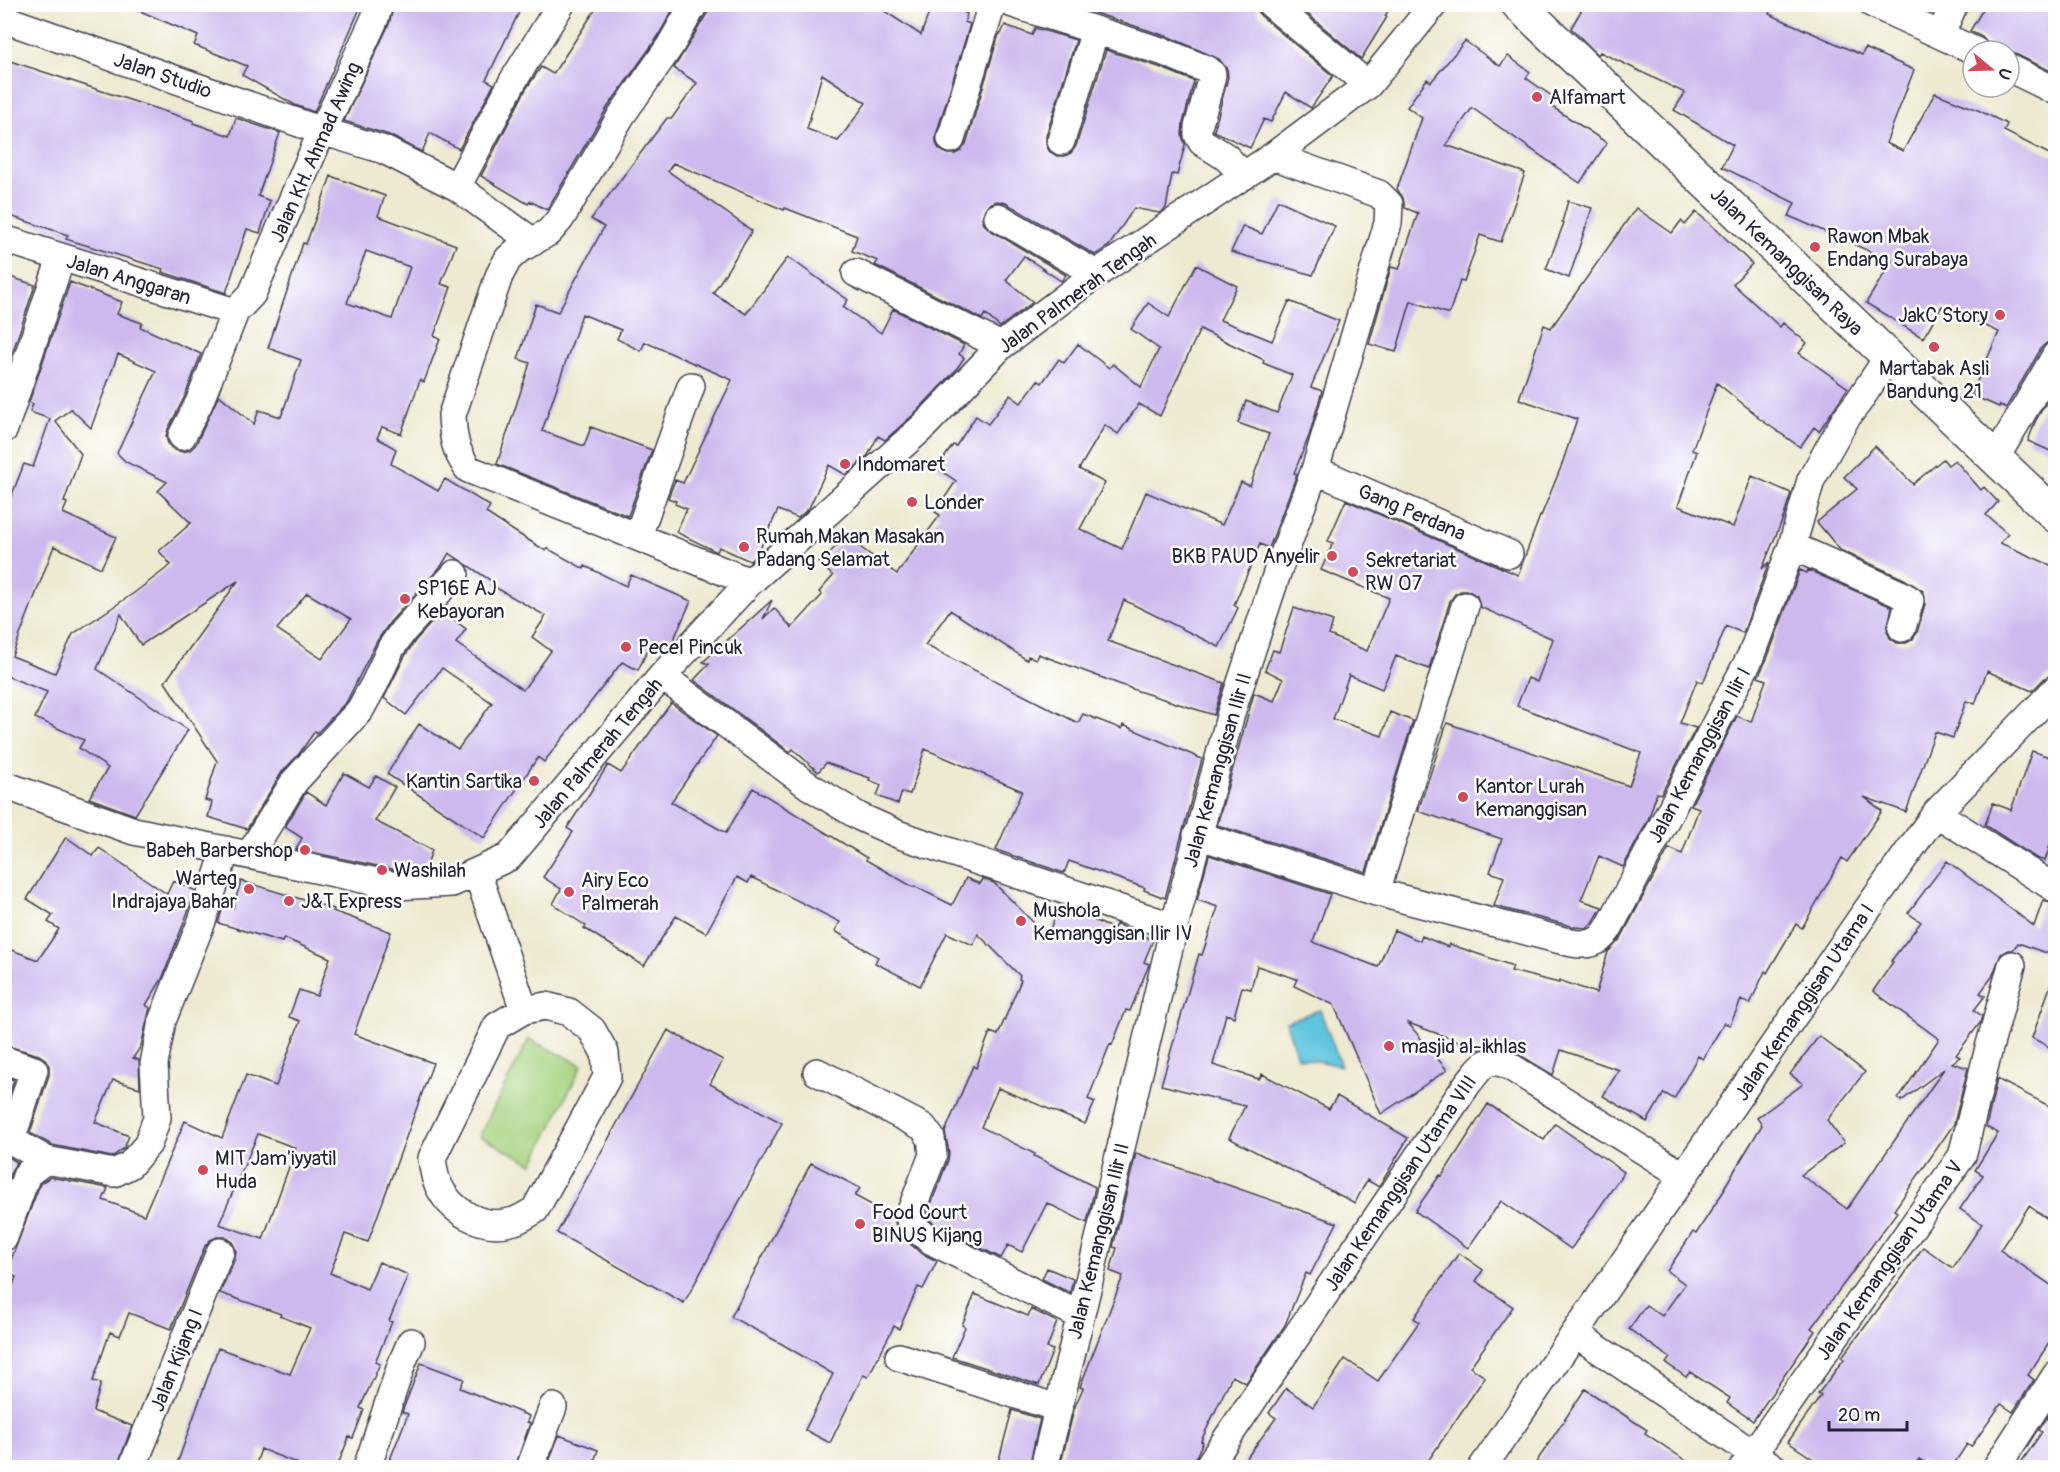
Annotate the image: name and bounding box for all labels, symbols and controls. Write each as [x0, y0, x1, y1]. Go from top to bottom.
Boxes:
north arrow [1961, 39, 2021, 99]
street label: Jalan Studio [111, 47, 215, 104]
street label: Jalan KH. Ahmad Awing [264, 58, 367, 246]
text: U [1993, 65, 2015, 82]
place label: Alfamart [1549, 85, 1627, 110]
marker: Alfamart [1530, 90, 1544, 104]
street label: Jalan Kemanggisan Raya [1705, 182, 1868, 341]
place label: Rawon Mbak Endang Surabaya [1827, 224, 1968, 272]
street label: Jalan Palmerah Tengah [993, 228, 1161, 359]
marker: Rawon Mbak Endang Surabaya [1808, 240, 1822, 254]
street label: Jalan Anggaran [64, 249, 194, 310]
place label: JakC Story [1898, 303, 1988, 328]
marker: JakC Story [1993, 308, 2007, 322]
marker: Martabak Asli Bandung 21 [1927, 340, 1941, 354]
place label: Martabak Asli Bandung 21 [1879, 356, 1989, 404]
place label: Indomaret [857, 452, 946, 477]
marker: Indomaret [838, 457, 852, 471]
street label: Gang Perdana [1354, 479, 1469, 546]
place label: Londer [924, 490, 984, 515]
marker: Londer [905, 495, 919, 509]
place label: Rumah Makan Masakan Padang Selamat [756, 524, 945, 572]
marker: Rumah Makan Masakan Padang Selamat [737, 540, 751, 554]
place label: BKB PAUD Anyelir [1171, 544, 1320, 569]
place label: Sekretariat RW 07 [1365, 548, 1457, 596]
marker: BKB PAUD Anyelir [1325, 549, 1339, 563]
marker: Sekretariat RW 07 [1346, 565, 1360, 579]
place label: SP16E AJ Kebayoran [417, 576, 504, 624]
marker: SP16E AJ Kebayoran [398, 592, 412, 606]
place label: Pecel Pincuk [638, 635, 743, 660]
marker: Pecel Pincuk [619, 640, 633, 654]
street label: Jalan Kemanggisan Ilir I [1642, 663, 1756, 847]
street label: Jalan Kemanggisan Ilir II [1178, 670, 1257, 870]
street label: Jalan Palmerah Tengah [527, 673, 668, 834]
place label: Kantin Sartika [406, 769, 522, 794]
marker: Kantin Sartika [527, 774, 541, 788]
place label: Kantor Lurah Kemanggisan [1475, 774, 1587, 822]
marker: Kantor Lurah Kemanggisan [1456, 790, 1470, 804]
place label: Babeh Barbershop [146, 838, 293, 863]
marker: Babeh Barbershop [298, 843, 312, 857]
place label: Washilah [394, 858, 466, 883]
marker: Washilah [375, 863, 389, 877]
place label: Warteg Indrajaya Bahar [111, 866, 237, 914]
place label: Airy Eco Palmerah [581, 868, 659, 916]
marker: Warteg Indrajaya Bahar [242, 882, 256, 896]
marker: Airy Eco Palmerah [562, 885, 576, 899]
place label: J&T Express [301, 889, 402, 914]
marker: J&T Express [282, 894, 296, 908]
place label: Mushola Kemanggisan Ilir IV [1033, 898, 1193, 946]
street label: Jalan Kemanggisan Utama I [1729, 899, 1880, 1105]
marker: Mushola Kemanggisan Ilir IV [1014, 914, 1028, 928]
place label: masjid al-ikhlas [1401, 1034, 1526, 1059]
marker: masjid al-ikhlas [1382, 1039, 1396, 1053]
street label: Jalan Kemanggisan Utama VIII [1319, 1070, 1482, 1296]
street label: Jalan Kemanggisan Ilir II [1062, 1140, 1135, 1342]
place label: MIT Jam'iyyatil Huda [215, 1146, 337, 1194]
street label: Jalan Kemanggisan Utama V [1811, 1155, 1968, 1365]
marker: MIT Jam'iyyatil Huda [196, 1163, 210, 1177]
place label: Food Court BINUS Kijang [872, 1200, 982, 1248]
marker: Food Court BINUS Kijang [853, 1217, 867, 1231]
street label: Jalan Kijang I [145, 1305, 208, 1415]
scale bar [1829, 1394, 1907, 1432]
text: 20 m [1838, 1404, 1880, 1427]

